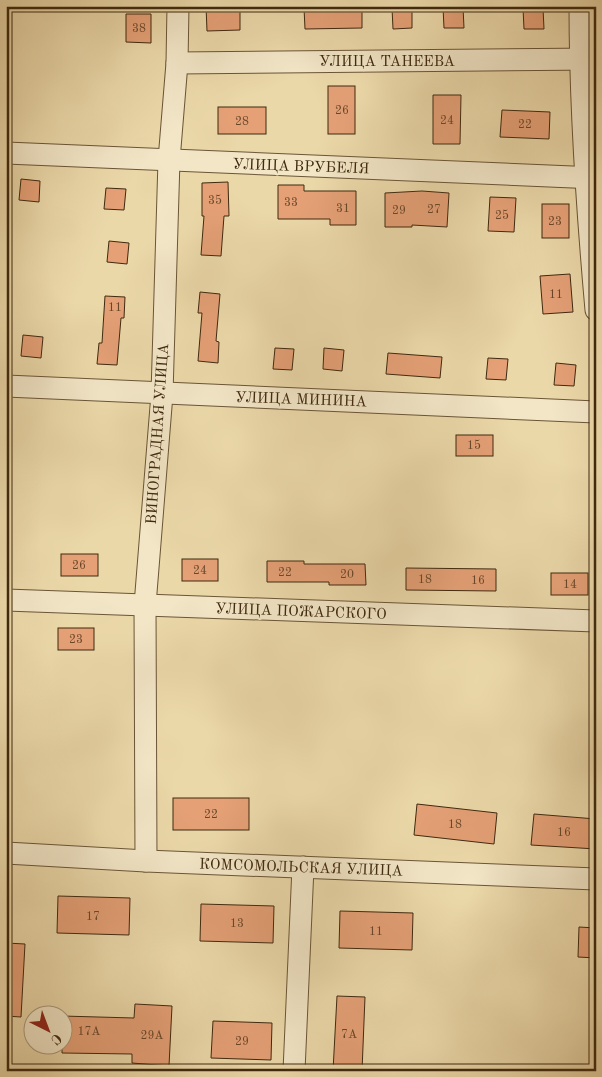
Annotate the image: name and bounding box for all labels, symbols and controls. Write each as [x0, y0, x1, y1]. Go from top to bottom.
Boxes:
house number: 38 [132, 23, 146, 35]
street label: УЛИЦА ТАНЕЕВА [319, 55, 455, 70]
house number: 26 [335, 105, 349, 117]
house number: 24 [440, 115, 454, 127]
house number: 28 [235, 116, 249, 128]
house number: 22 [518, 119, 532, 131]
street label: УЛИЦА ВРУБЕЛЯ [232, 158, 370, 177]
house number: 35 [208, 194, 222, 207]
house number: 33 [284, 197, 298, 209]
house number: 31 [336, 203, 350, 215]
house number: 27 [427, 204, 441, 216]
house number: 29 [392, 205, 406, 217]
house number: 25 [495, 209, 509, 222]
house number: 23 [548, 216, 562, 228]
house number: 11 [549, 289, 563, 301]
house number: 11 [108, 302, 122, 314]
street label: ВИНОГРАДНАЯ УЛИЦА [145, 343, 172, 525]
street label: УЛИЦА МИНИНА [235, 391, 368, 410]
house number: 15 [467, 439, 481, 452]
house number: 26 [72, 560, 86, 572]
house number: 24 [193, 565, 207, 577]
house number: 22 [278, 567, 292, 579]
house number: 20 [340, 569, 354, 581]
house number: 18 [418, 574, 432, 586]
house number: 16 [471, 575, 485, 587]
house number: 14 [563, 579, 577, 591]
street label: УЛИЦА ПОЖАРСКОГО [215, 602, 387, 623]
house number: 23 [69, 634, 83, 646]
house number: 22 [204, 809, 218, 821]
house number: 18 [448, 819, 462, 831]
house number: 16 [557, 827, 571, 839]
street label: КОМСОМОЛЬСКАЯ УЛИЦА [199, 857, 404, 880]
house number: 17 [86, 911, 100, 923]
house number: 13 [230, 918, 244, 930]
house number: 11 [369, 926, 383, 938]
north arrow [22, 1004, 72, 1054]
house number: 17А [77, 1026, 101, 1038]
house number: 7А [341, 1029, 357, 1041]
house number: 29А [140, 1030, 164, 1042]
text: С [48, 1031, 64, 1047]
house number: 29 [235, 1036, 249, 1048]

